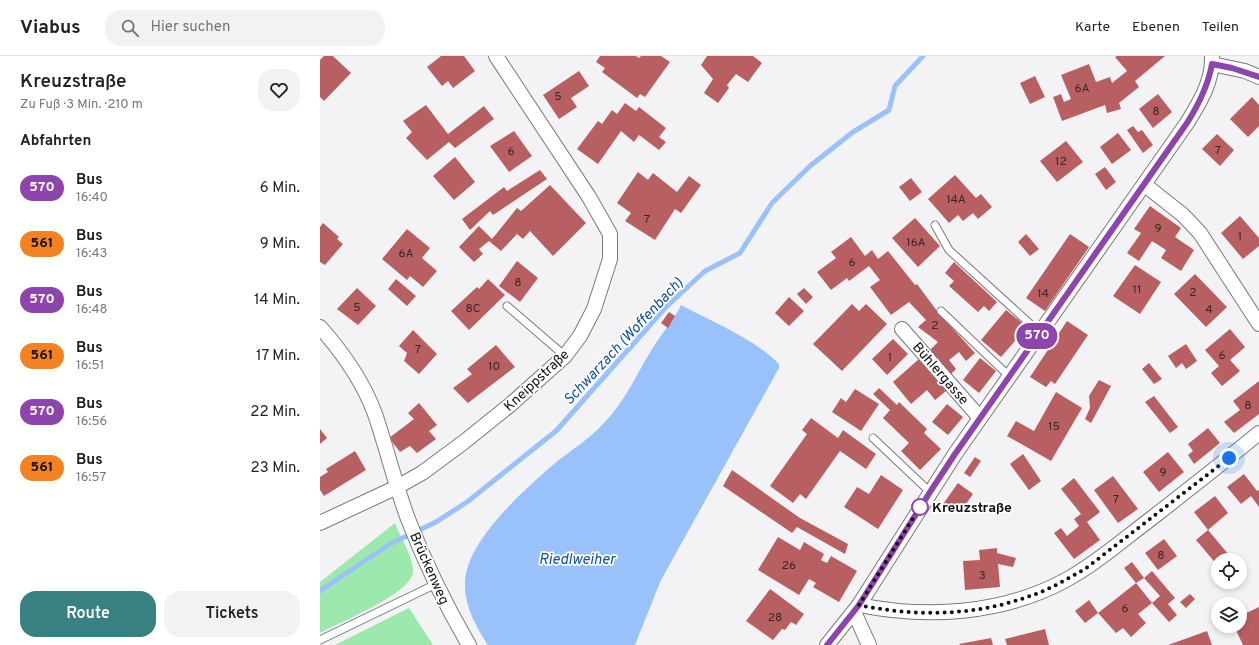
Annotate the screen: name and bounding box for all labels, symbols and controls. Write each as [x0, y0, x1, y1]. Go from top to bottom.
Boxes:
search box [105, 10, 385, 46]
text: Viabus [20, 16, 81, 40]
icon: search [119, 17, 141, 39]
text: Hier suchen [151, 18, 230, 37]
text: Karte [1075, 19, 1110, 36]
text: Ebenen [1132, 19, 1180, 36]
text: Teilen [1202, 19, 1239, 36]
button: heart [258, 69, 300, 111]
text: Kreuzstraße [20, 70, 126, 94]
house number: 6A [1074, 81, 1090, 97]
house number: 5 [554, 89, 562, 105]
text: Zu Fuß · 3 Min. · 210 m [20, 97, 143, 113]
house number: 8 [1152, 104, 1160, 120]
text: Abfahrten [20, 132, 91, 151]
house number: 7 [1215, 143, 1221, 159]
house number: 6 [507, 144, 515, 160]
house number: 12 [1055, 154, 1067, 170]
text: Bus [76, 171, 103, 190]
text: 570 [29, 179, 55, 196]
text: 6 Min. [260, 179, 300, 198]
text: 16:40 [76, 190, 108, 206]
house number: 14A [946, 192, 966, 208]
house number: 7 [644, 212, 650, 228]
house number: 9 [1154, 221, 1162, 237]
text: Bus [76, 227, 103, 246]
house number: 1 [1238, 229, 1242, 245]
text: 561 [31, 235, 53, 252]
text: 9 Min. [260, 235, 300, 254]
house number: 16A [906, 235, 926, 251]
text: 16:43 [76, 246, 107, 262]
house number: 6A [398, 246, 414, 262]
house number: 6 [848, 255, 856, 271]
water label: Schwarzach (Woffenbach) [560, 274, 688, 410]
house number: 8 [514, 275, 522, 291]
house number: 11 [1133, 282, 1141, 298]
text: Bus [76, 283, 103, 302]
house number: 2 [1189, 285, 1197, 301]
house number: 14 [1037, 286, 1049, 302]
text: 570 [29, 291, 55, 308]
text: 14 Min. [254, 291, 300, 310]
house number: 5 [353, 300, 361, 316]
house number: 8C [466, 301, 481, 317]
text: 16:48 [76, 302, 108, 318]
house number: 4 [1205, 302, 1213, 318]
house number: 2 [931, 318, 939, 334]
line badge: 570 [1014, 323, 1060, 349]
text: 570 [1024, 327, 1050, 344]
text: Bus [76, 339, 103, 358]
street label: Bühlergasse [908, 339, 972, 409]
house number: 7 [415, 342, 421, 358]
text: 561 [31, 347, 53, 364]
text: 17 Min. [256, 347, 300, 366]
street label: Kneippstraße [501, 347, 573, 416]
house number: 6 [1218, 348, 1226, 364]
house number: 1 [888, 350, 892, 366]
text: 16:51 [76, 358, 104, 374]
house number: 10 [488, 359, 500, 375]
text: Bus [76, 395, 103, 414]
house number: 8 [1244, 398, 1252, 414]
text: 570 [29, 403, 55, 420]
text: 22 Min. [250, 403, 300, 422]
text: 16:56 [76, 414, 107, 430]
house number: 15 [1048, 419, 1060, 435]
your location [1219, 448, 1239, 468]
text: Bus [76, 451, 103, 470]
text: 561 [31, 459, 53, 476]
text: 23 Min. [250, 459, 300, 478]
house number: 9 [1159, 465, 1167, 481]
text: 16:57 [76, 470, 106, 486]
house number: 7 [1113, 492, 1119, 508]
marker: Kreuzstraße [911, 498, 929, 516]
place label: Kreuzstraße [932, 500, 1012, 517]
street label: Brückenweg [405, 530, 452, 607]
house number: 8 [1157, 548, 1165, 564]
water label: Riedlweiher [539, 551, 616, 570]
map controls [1211, 553, 1247, 633]
button: locate [1211, 553, 1247, 589]
house number: 26 [782, 558, 796, 574]
house number: 3 [978, 568, 986, 584]
button: Route [20, 591, 156, 637]
button: Tickets [164, 591, 300, 637]
button: layers [1211, 597, 1247, 633]
house number: 6 [1121, 601, 1129, 617]
house number: 28 [768, 610, 782, 626]

